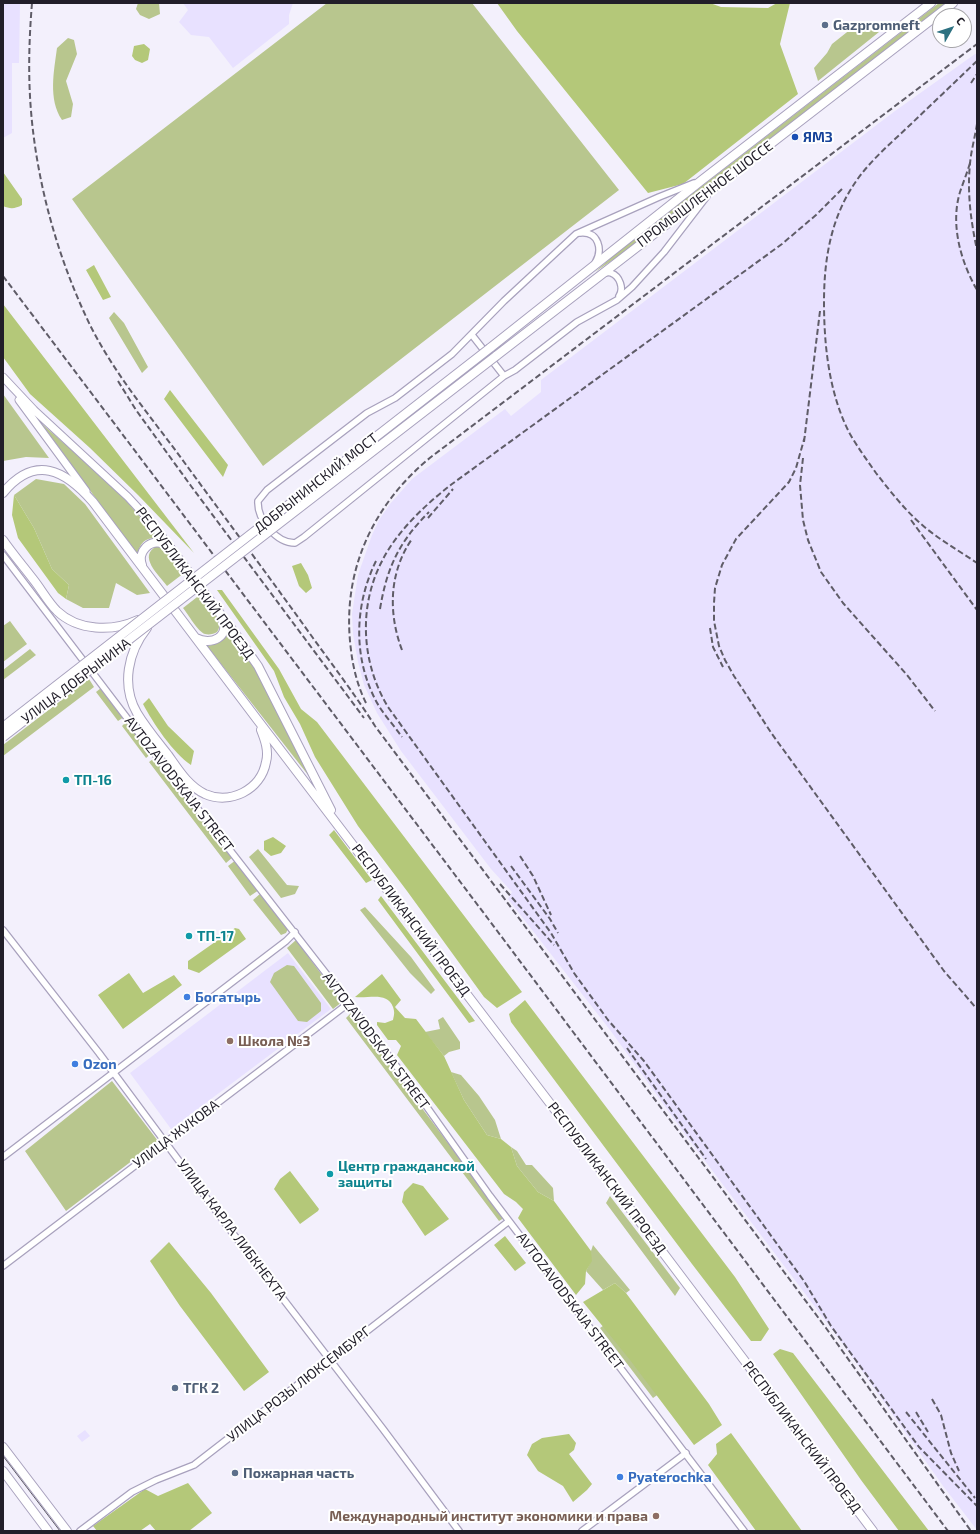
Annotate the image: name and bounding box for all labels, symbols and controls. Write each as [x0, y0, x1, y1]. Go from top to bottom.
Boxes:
north arrow [932, 8, 972, 48]
text: С [954, 14, 968, 27]
place label: Gazpromneft [833, 17, 920, 33]
marker: Gazpromneft [820, 20, 830, 30]
place label: ЯМЗ [803, 129, 833, 145]
marker: ЯМЗ [790, 132, 800, 142]
street label: ПРОМЫШЛЕННОЕ ШОССЕ [634, 137, 776, 251]
street label: ДОБРЫНИНСКИЙ МОСТ [251, 429, 381, 537]
street label: РЕСПУБЛИКАНСКИЙ ПРОЕЗД [132, 504, 258, 662]
street label: УЛИЦА ДОБРЫНИНА [18, 635, 134, 727]
street label: AVTOZAVODSKAJA STREET [121, 713, 237, 855]
place label: ТП-16 [74, 772, 112, 788]
marker: ТП-16 [61, 775, 71, 785]
street label: РЕСПУБЛИКАНСКИЙ ПРОЕЗД [348, 841, 474, 999]
place label: ТП-17 [197, 928, 234, 944]
marker: ТП-17 [184, 931, 194, 941]
street label: AVTOZAVODSKAJA STREET [319, 969, 433, 1113]
place label: Богатырь [195, 989, 261, 1005]
marker: Богатырь [182, 992, 192, 1002]
place label: Школа №3 [238, 1033, 310, 1049]
marker: Школа №3 [225, 1036, 235, 1046]
place label: Ozon [83, 1056, 117, 1072]
marker: Ozon [70, 1059, 80, 1069]
street label: УЛИЦА ЖУКОВА [130, 1096, 222, 1172]
street label: РЕСПУБЛИКАНСКИЙ ПРОЕЗД [544, 1099, 670, 1257]
street label: УЛИЦА КАРЛА ЛИБКНЕХТА [174, 1156, 290, 1304]
place label: Центр гражданской защиты [338, 1158, 475, 1190]
marker: Центр гражданской защиты [325, 1169, 335, 1179]
street label: AVTOZAVODSKAJA STREET [513, 1229, 627, 1373]
street label: УЛИЦА РОЗЫ ЛЮКСЕМБУРГ [224, 1323, 374, 1445]
street label: РЕСПУБЛИКАНСКИЙ ПРОЕЗД [739, 1358, 865, 1516]
place label: ТГК 2 [183, 1380, 219, 1396]
marker: ТГК 2 [170, 1383, 180, 1393]
place label: Пожарная часть [243, 1465, 354, 1481]
marker: Пожарная часть [230, 1468, 240, 1478]
place label: Pyaterochka [628, 1469, 712, 1485]
marker: Pyaterochka [615, 1472, 625, 1482]
place label: Международный институт экономики и права [329, 1508, 648, 1524]
marker: Международный институт экономики и права [651, 1511, 661, 1521]

